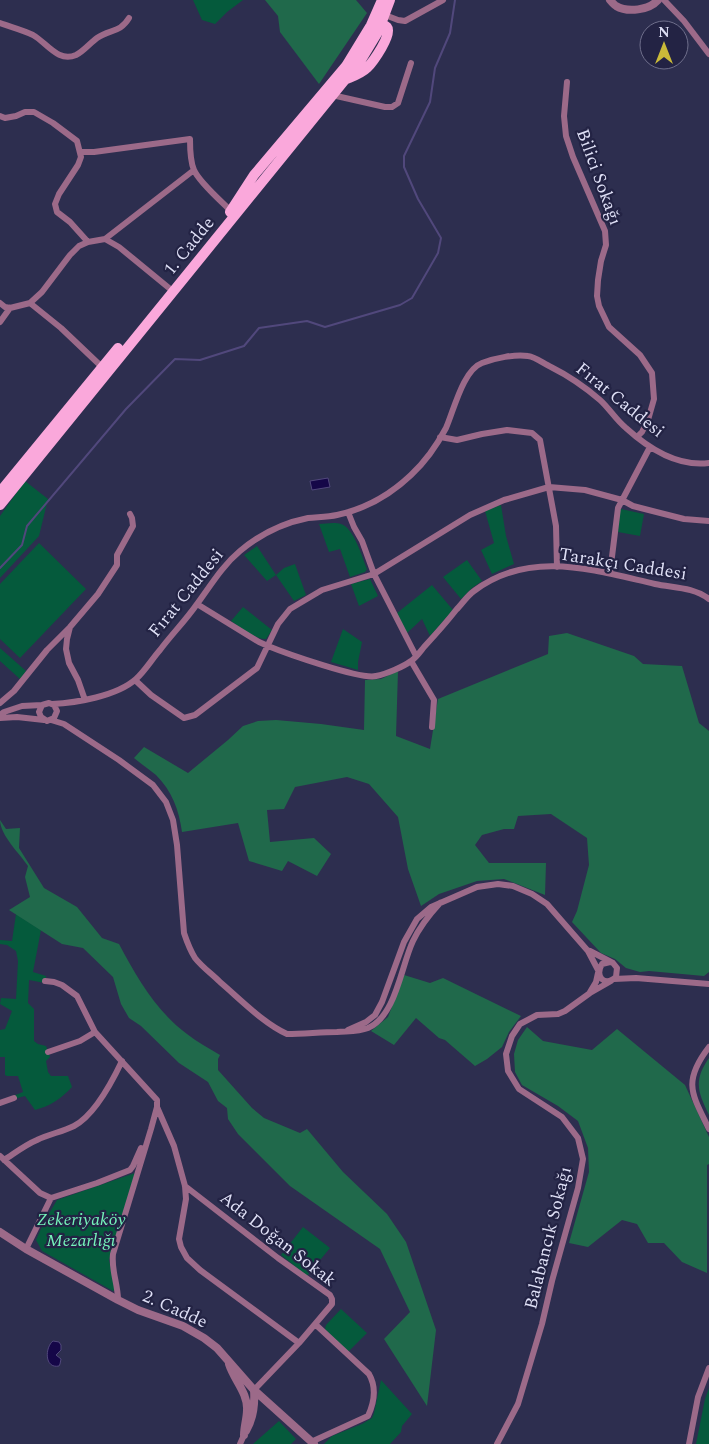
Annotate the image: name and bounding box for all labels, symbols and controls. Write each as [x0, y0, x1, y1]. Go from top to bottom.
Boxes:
north arrow [639, 20, 689, 70]
text: N [658, 22, 670, 43]
street label: Bilici Sokağı [569, 125, 629, 229]
street label: 1. Cadde [157, 211, 221, 281]
street label: Fırat Caddesi [570, 356, 670, 444]
street label: Tarakçı Caddesi [557, 541, 689, 587]
street label: Fırat Caddesi [142, 543, 230, 643]
street label: Balabancık Sokağı [517, 1164, 579, 1312]
street label: Ada Doğan Sokak [214, 1185, 342, 1293]
park label: Zekeriyaköy Mezarlığı [37, 1206, 125, 1254]
street label: 2. Cadde [138, 1283, 212, 1335]

